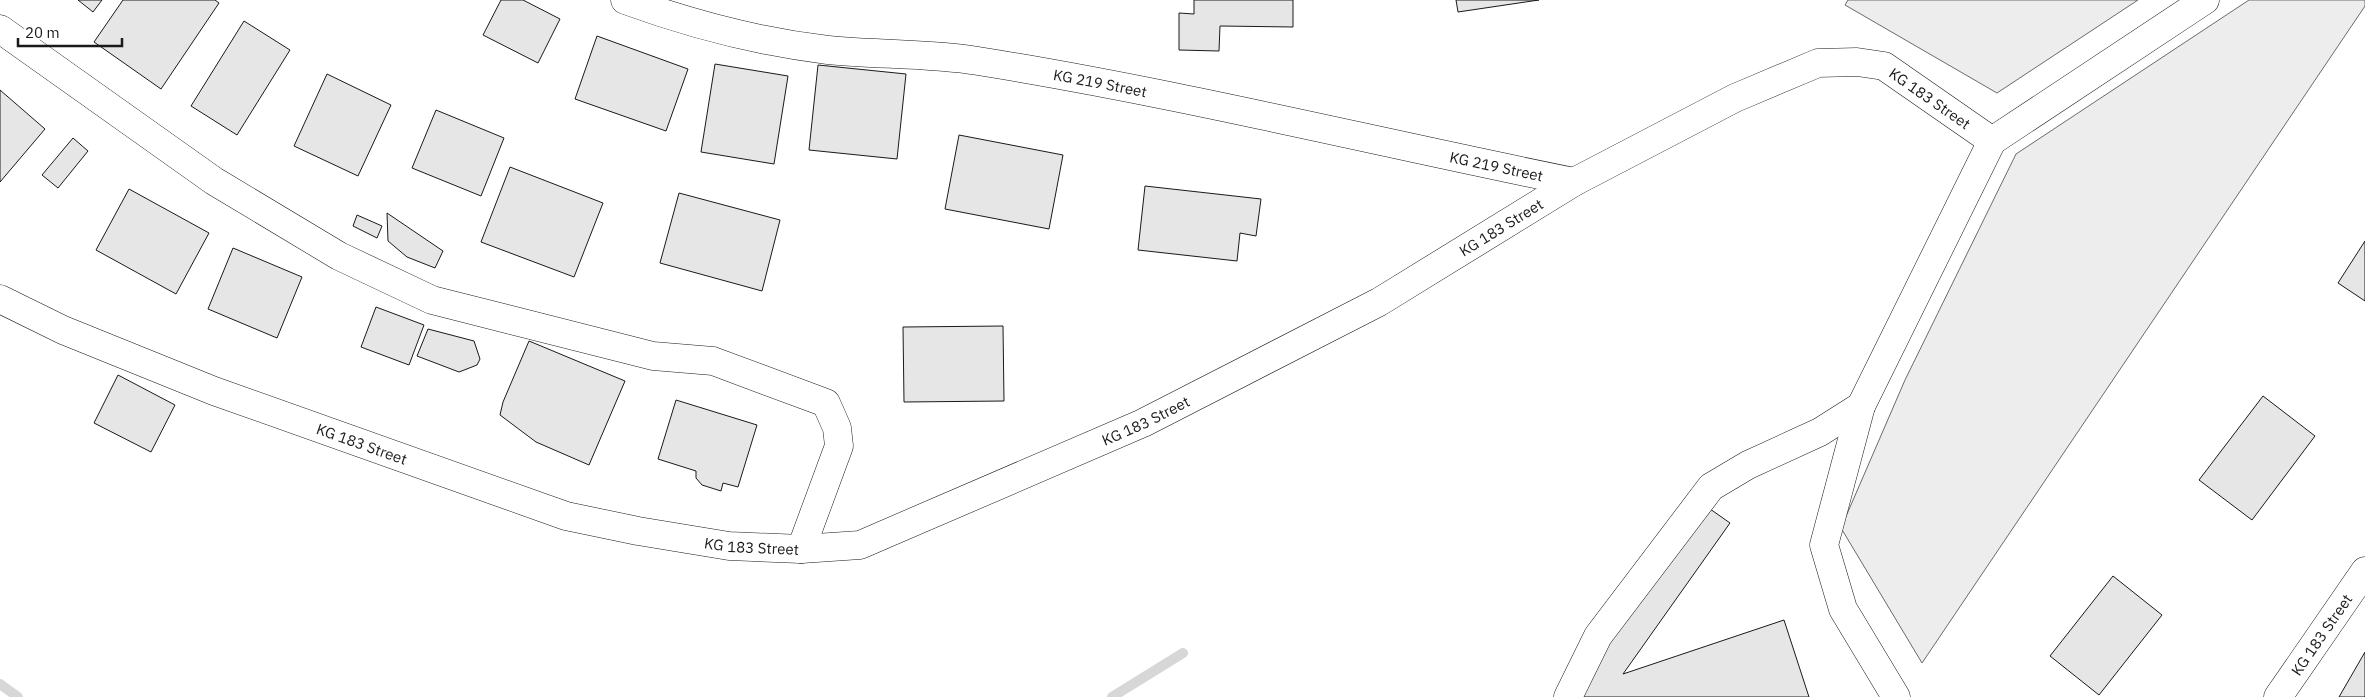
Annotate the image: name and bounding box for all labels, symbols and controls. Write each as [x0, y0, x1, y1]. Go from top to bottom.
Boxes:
scale bar [18, 15, 121, 47]
text: 20 m [25, 23, 60, 42]
street label: KG 183 Street [1886, 63, 1974, 133]
street label: KG 219 Street [1052, 65, 1149, 101]
street label: KG 219 Street [1448, 147, 1545, 185]
street label: KG 183 Street [1455, 194, 1546, 260]
street label: KG 183 Street [1099, 391, 1192, 449]
street label: KG 183 Street [314, 419, 410, 468]
street label: KG 183 Street [703, 533, 799, 558]
street label: KG 183 Street [2286, 590, 2356, 679]

